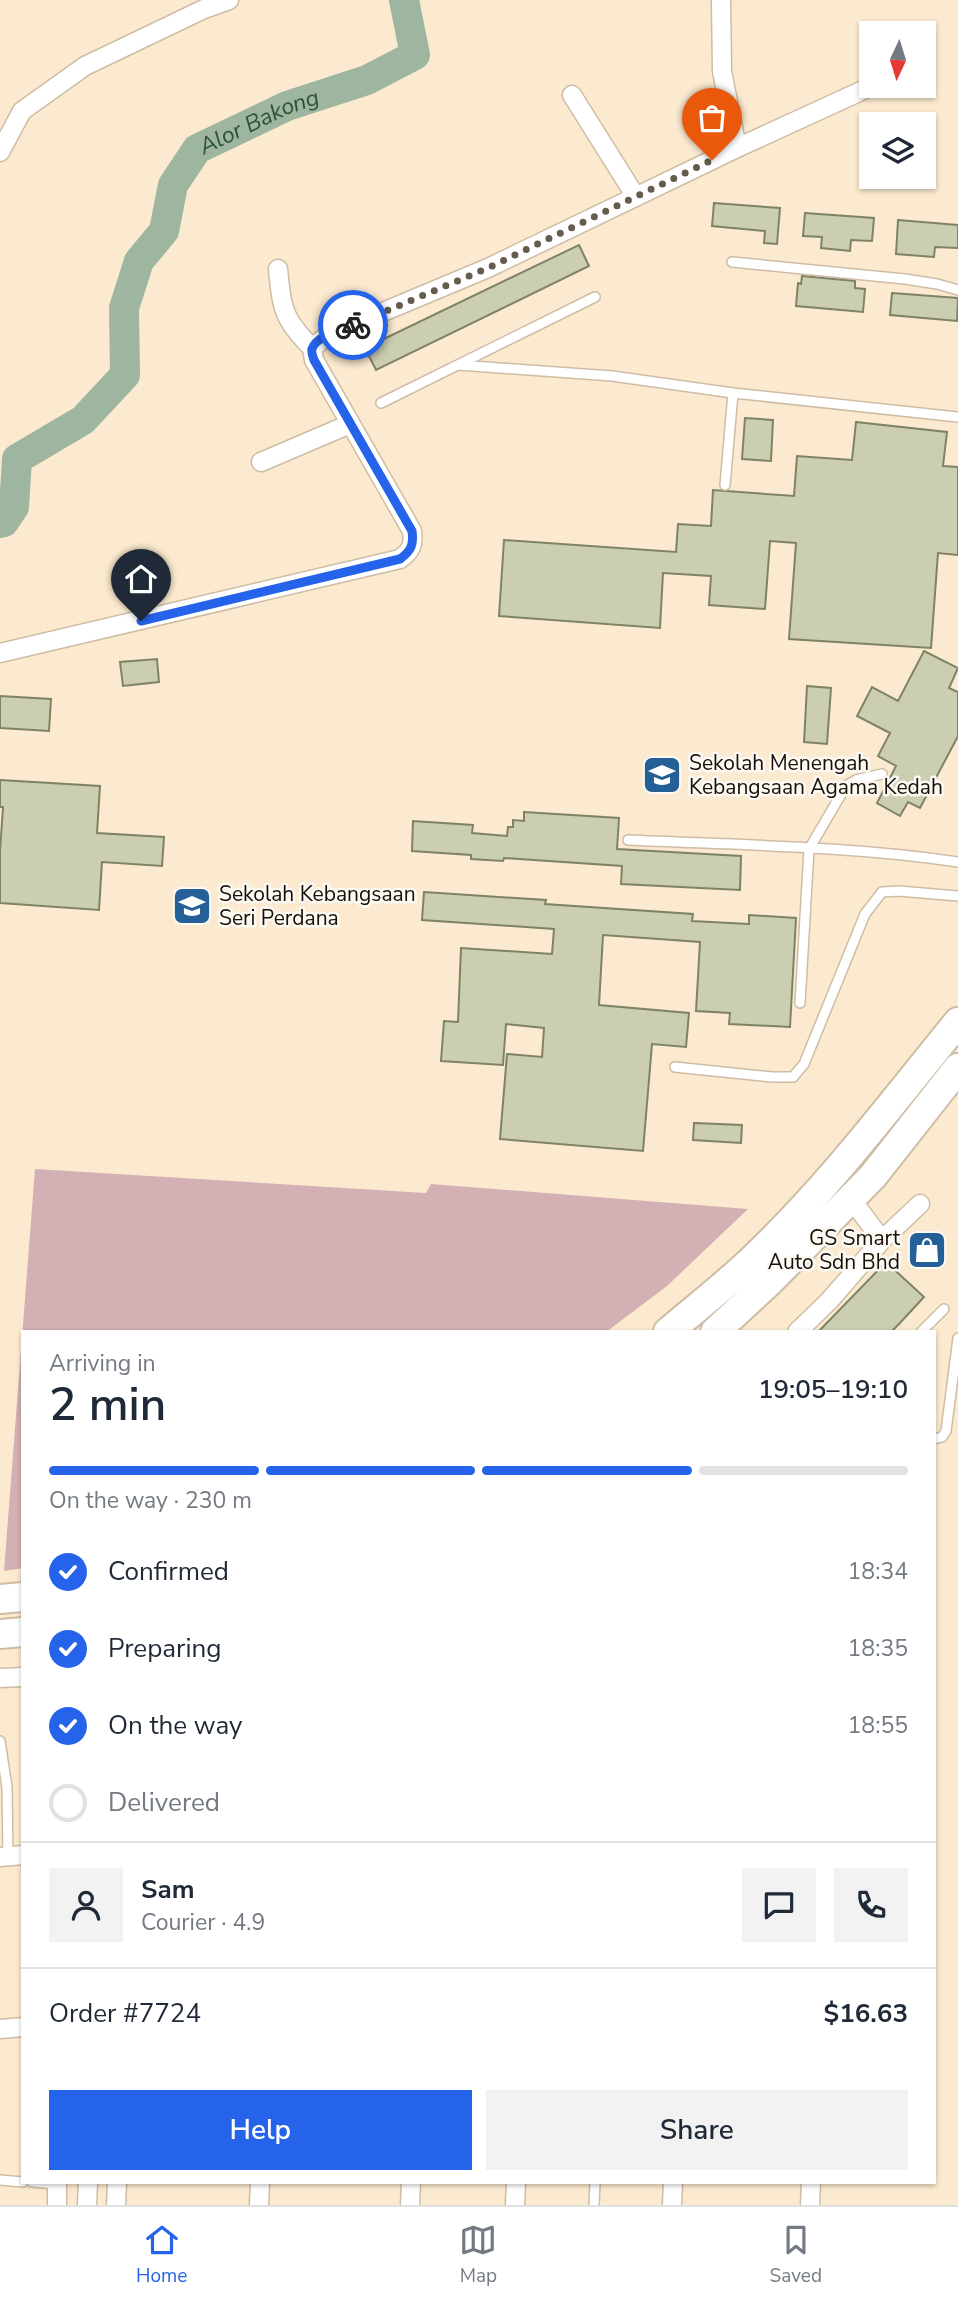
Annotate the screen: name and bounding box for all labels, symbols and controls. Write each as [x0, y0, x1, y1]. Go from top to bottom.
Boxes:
north arrow [859, 21, 936, 98]
map controls [859, 21, 936, 189]
water label: Alor Bakong [193, 81, 323, 162]
pin [682, 88, 742, 160]
icon: bag [693, 99, 731, 137]
button: layers [859, 112, 936, 189]
courier [318, 290, 388, 360]
icon: bike [334, 306, 372, 344]
pin [111, 549, 171, 621]
icon: home [122, 560, 160, 598]
place label: Sekolah Menengah Kebangsaan Agama Kedah [689, 749, 943, 801]
school or university icon: Sekolah Menengah Kebangsaan Agama Kedah [641, 754, 683, 796]
place label: Sekolah Kebangsaan Seri Perdana [219, 880, 416, 932]
school or university icon: Sekolah Kebangsaan Seri Perdana [171, 885, 213, 927]
place label: GS Smart Auto Sdn Bhd [768, 1224, 901, 1276]
shop icon: GS Smart Auto Sdn Bhd [906, 1229, 948, 1271]
text: Arriving in [49, 1348, 156, 1379]
text: 19:05–19:10 [758, 1372, 908, 1407]
text: 2 min [49, 1373, 166, 1436]
text: On the way · 230 m [49, 1485, 252, 1516]
icon: check [49, 1553, 87, 1591]
text: Confirmed [108, 1554, 229, 1589]
text: 18:34 [848, 1556, 908, 1587]
icon: check [49, 1630, 87, 1668]
text: Preparing [108, 1631, 221, 1666]
text: 18:35 [848, 1633, 908, 1664]
icon: check [49, 1707, 87, 1745]
text: On the way [108, 1708, 242, 1743]
text: 18:55 [848, 1710, 908, 1741]
text: Delivered [108, 1785, 220, 1820]
button: person [49, 1868, 123, 1942]
button: chat [742, 1868, 816, 1942]
button: phone [834, 1868, 908, 1942]
text: Sam [141, 1872, 194, 1907]
text: Courier · 4.9 [141, 1907, 265, 1938]
text: Order #7724 [49, 1996, 201, 2031]
text: $16.63 [824, 1996, 908, 2031]
button: Help [49, 2090, 472, 2170]
button: Share [486, 2090, 908, 2170]
tab: Home [136, 2221, 187, 2289]
tab: Map [459, 2221, 497, 2289]
tab: Saved [769, 2221, 822, 2289]

